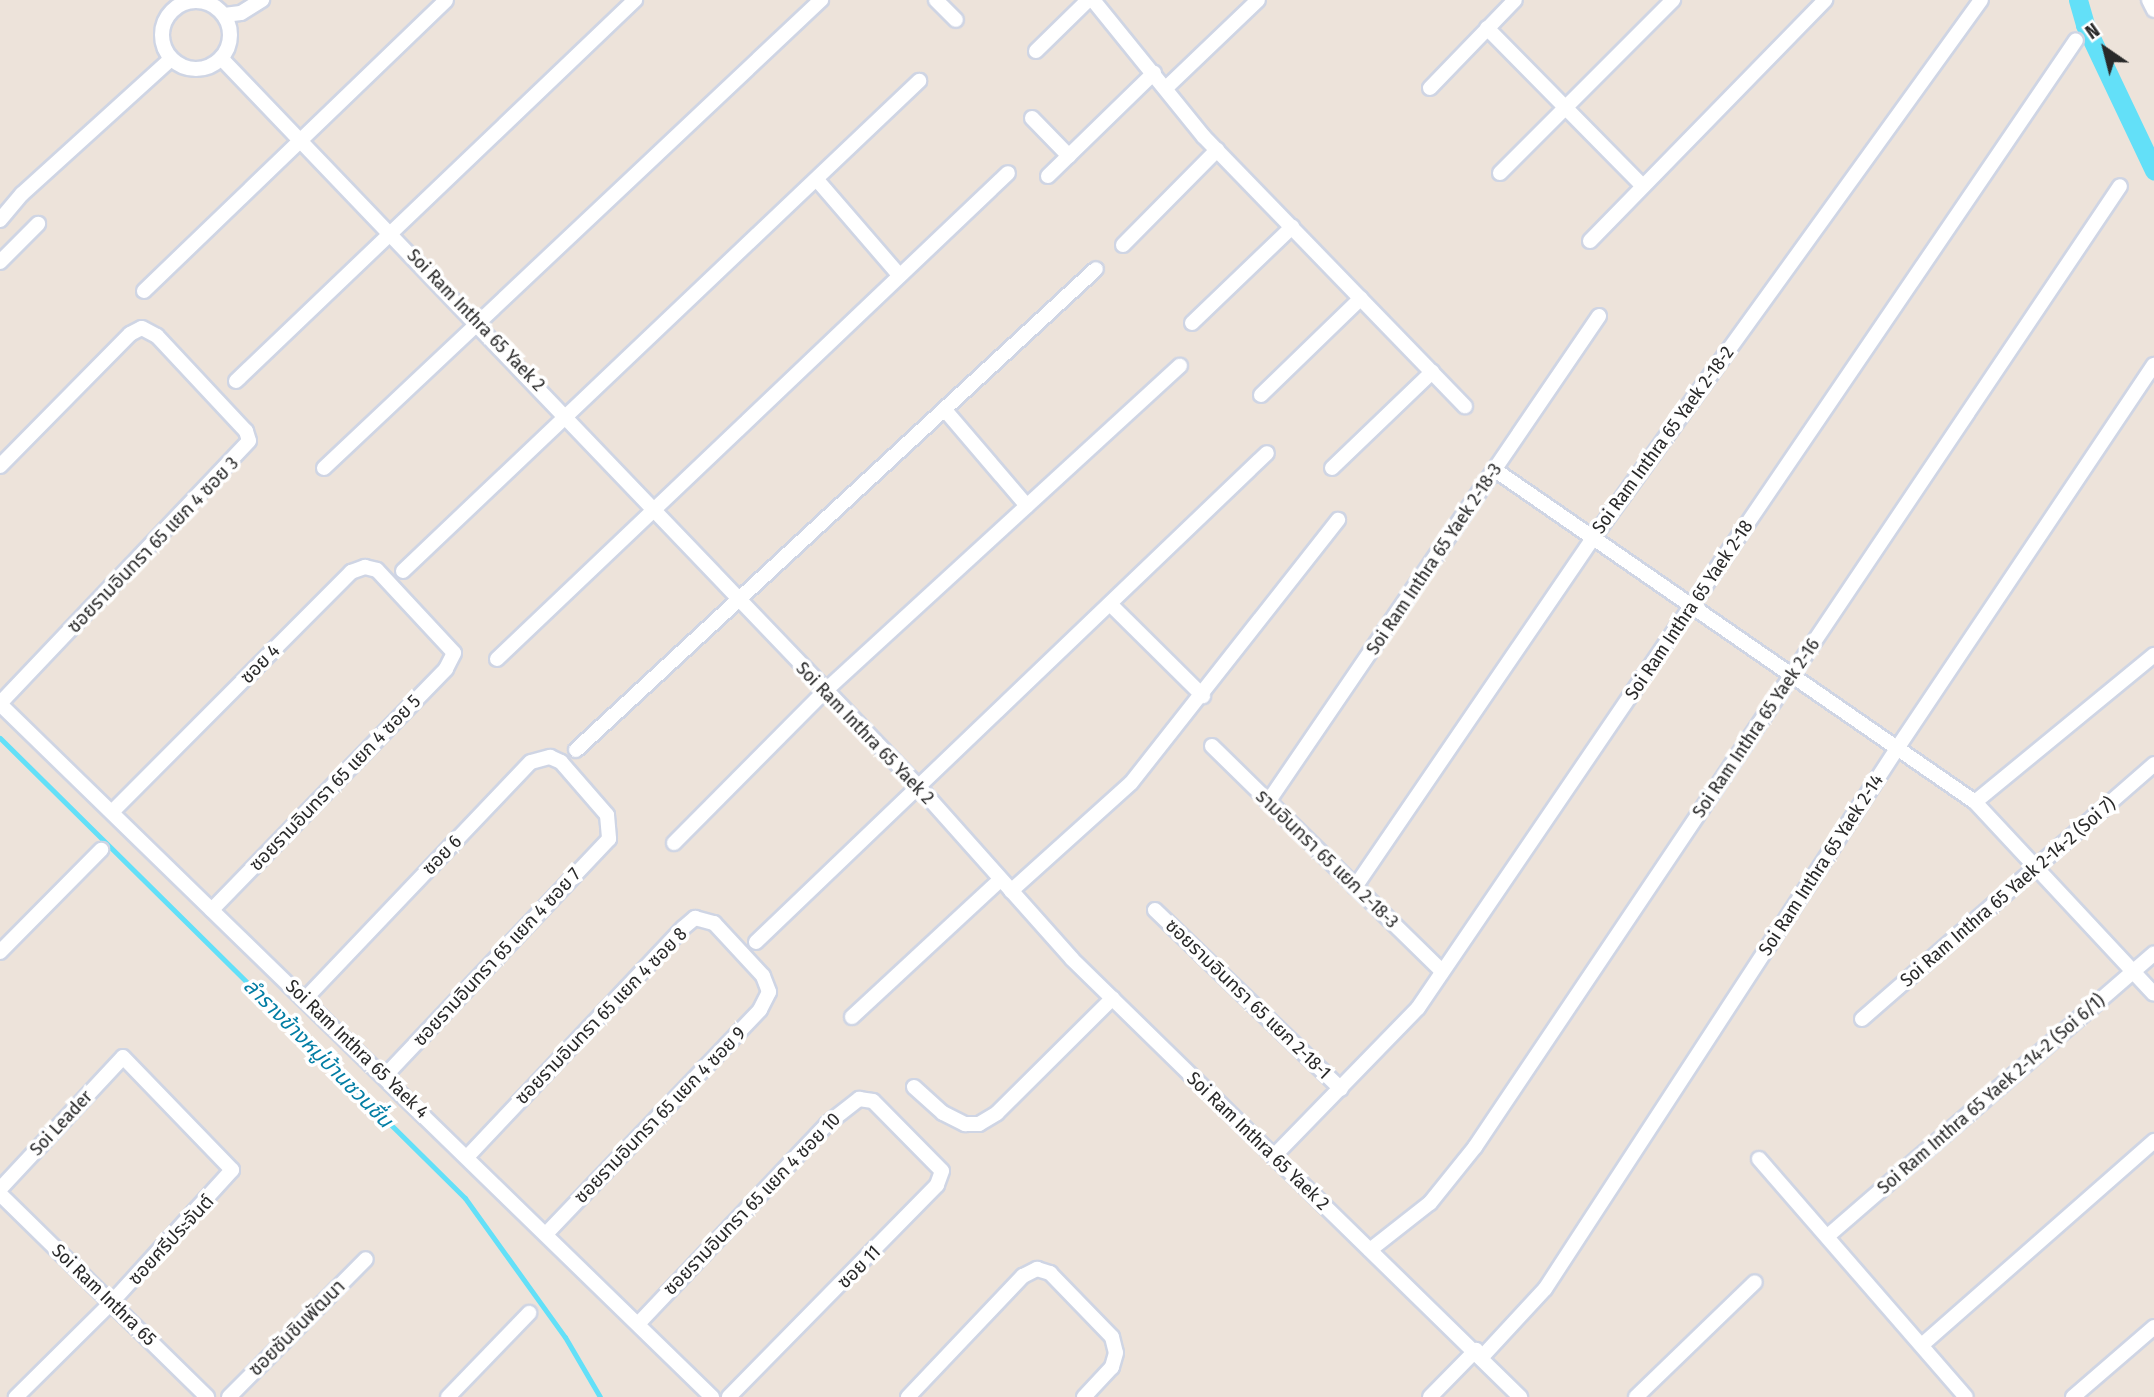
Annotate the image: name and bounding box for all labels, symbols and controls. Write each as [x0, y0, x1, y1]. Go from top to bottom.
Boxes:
north arrow [2070, 14, 2140, 84]
text: N [2081, 19, 2104, 44]
street label: Soi Ram Inthra 65 Yaek 2 [402, 244, 550, 396]
street label: Soi Ram Inthra 65 Yaek 2-18-2 [1587, 342, 1739, 538]
street label: ซอยรามอินทรา 65 แยก 4 ซอย 3 [63, 452, 243, 638]
street label: Soi Ram Inthra 65 Yaek 2-18-3 [1361, 459, 1507, 659]
street label: Soi Ram Inthra 65 Yaek 2-18 [1620, 516, 1758, 704]
street label: Soi Ram Inthra 65 Yaek 2-16 [1687, 634, 1825, 822]
street label: ซอย 4 [236, 640, 284, 688]
street label: Soi Ram Inthra 65 Yaek 2 [791, 657, 939, 809]
street label: ซอยรามอินทรา 65 แยก 4 ซอย 5 [245, 690, 425, 876]
street label: Soi Ram Inthra 65 Yaek 2-14 [1754, 770, 1888, 960]
street label: รามอินทรา 65 แยก 2-18-3 [1251, 785, 1403, 933]
street label: Soi Ram Inthra 65 Yaek 2-14-2 (Soi 7) [1896, 792, 2120, 992]
street label: ซอย 6 [418, 830, 466, 880]
street label: ซอยรามอินทรา 65 แยก 4 ซอย 7 [408, 863, 586, 1051]
street label: ซอยรามอินทรา 65 แยก 2-18-1 [1161, 914, 1335, 1084]
street label: ซอยรามอินทรา 65 แยก 4 ซอย 8 [510, 923, 692, 1109]
water label: ลำรางข้างหมู่บ้านชวนชื่น [238, 973, 398, 1133]
street label: Soi Ram Inthra 65 Yaek 4 [281, 975, 433, 1123]
street label: Soi Ram Inthra 65 Yaek 2-14-2 (Soi 6/1) [1873, 989, 2109, 1199]
street label: ซอยรามอินทรา 65 แยก 4 ซอย 9 [569, 1022, 751, 1208]
street label: Soi Ram Inthra 65 Yaek 2 [1182, 1067, 1334, 1215]
street label: Soi Leader [25, 1085, 97, 1161]
street label: ซอยรามอินทรา 65 แยก 4 ซอย 10 [659, 1108, 845, 1300]
street label: ซอยศรีประจันต์ [123, 1190, 219, 1290]
street label: Soi Ram Inthra 65 [47, 1239, 161, 1351]
street label: ซอย 11 [833, 1241, 885, 1293]
street label: ซอยซันชินพัฒนา [244, 1275, 350, 1381]

